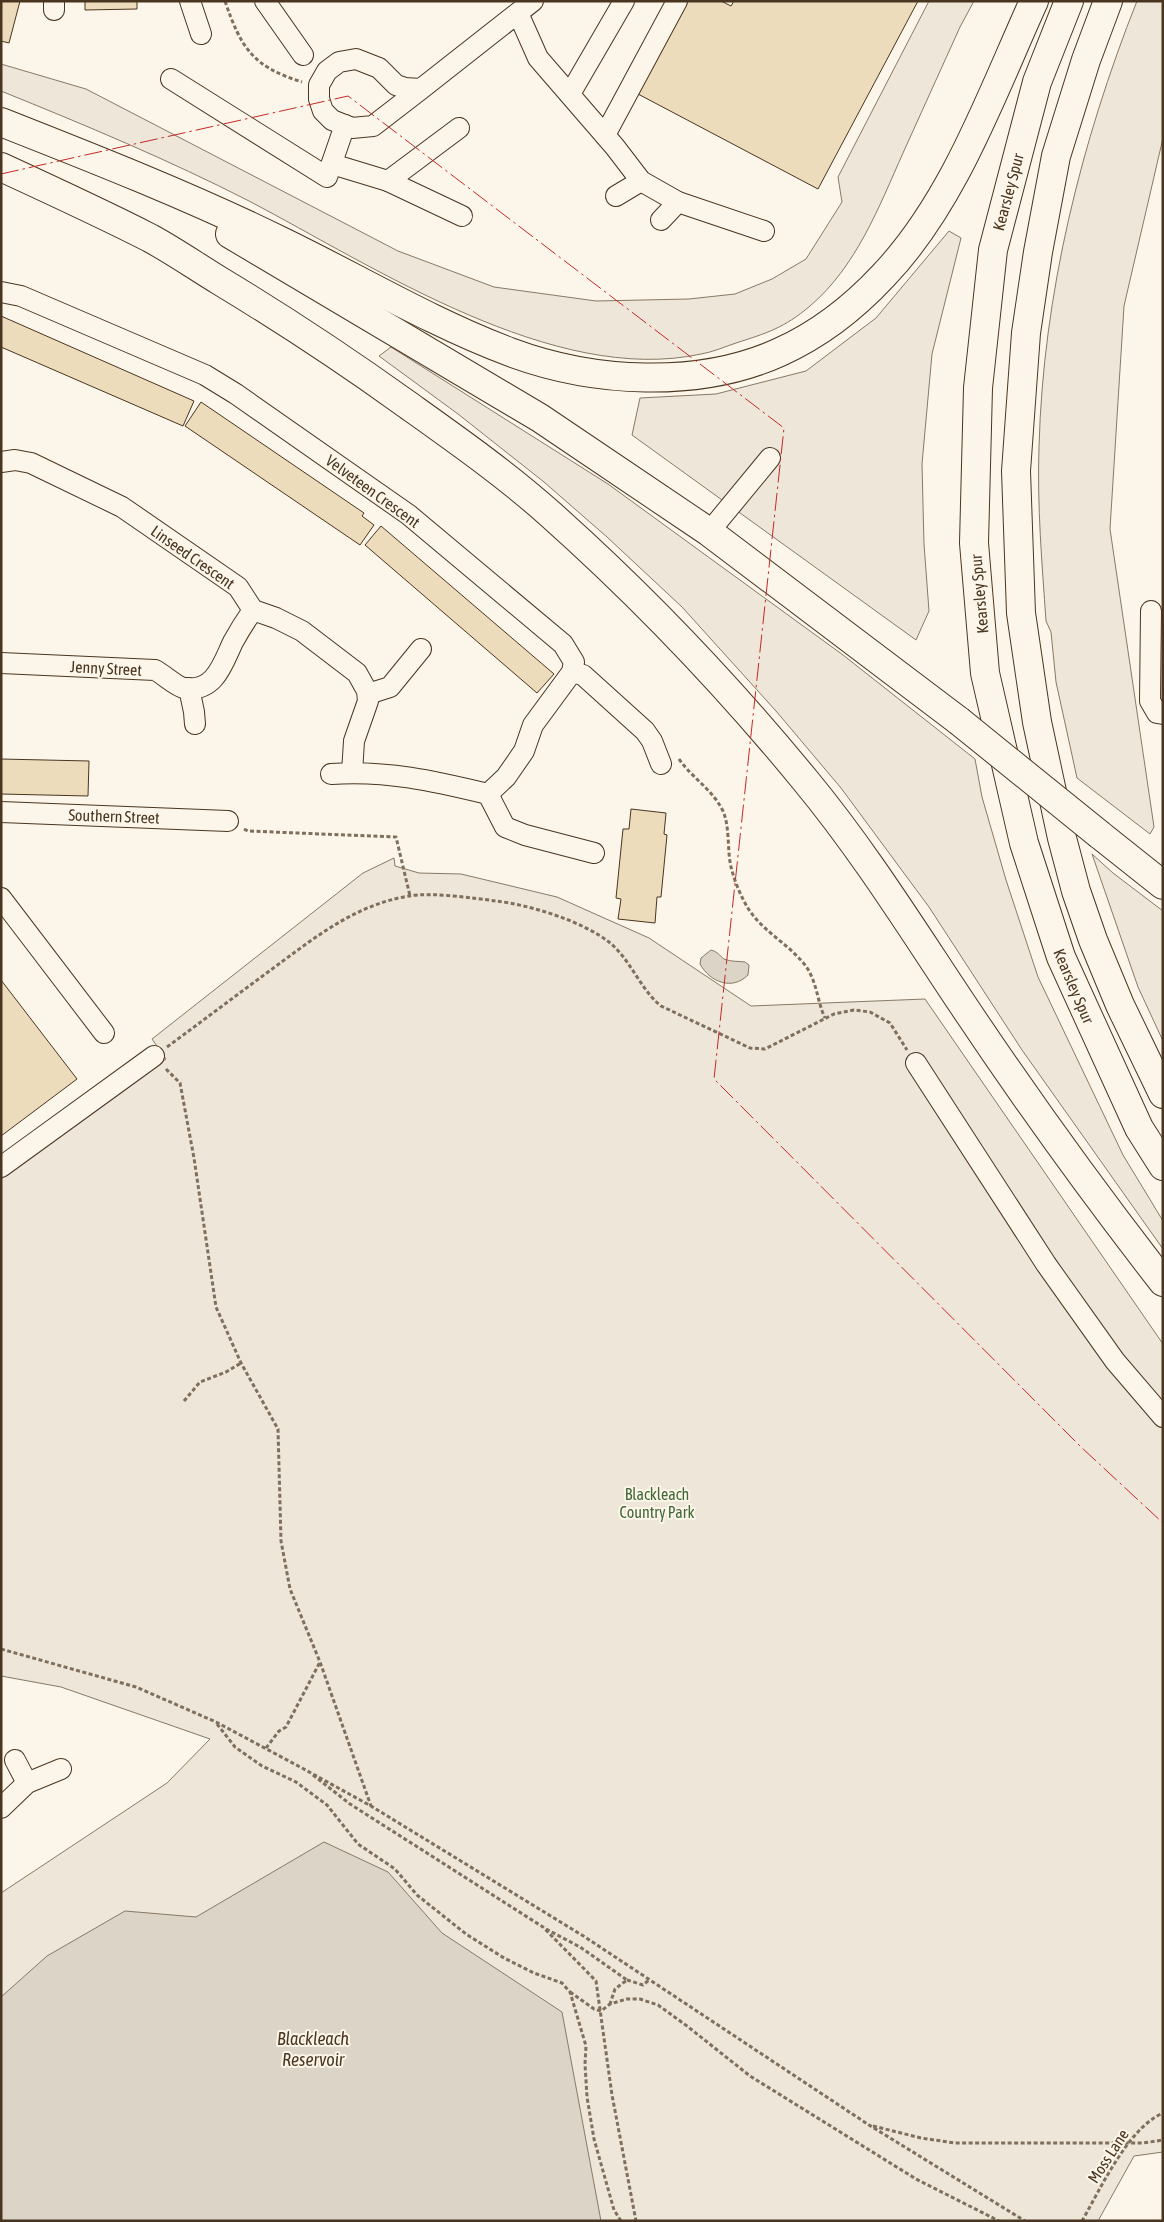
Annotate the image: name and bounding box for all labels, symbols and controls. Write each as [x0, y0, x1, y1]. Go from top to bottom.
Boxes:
street label: Kearsley Spur [989, 151, 1028, 233]
street label: Velveteen Crescent [323, 451, 424, 531]
street label: Linseed Crescent [148, 522, 239, 593]
street label: Kearsley Spur [967, 553, 992, 634]
street label: Jenny Street [70, 657, 143, 680]
street label: Southern Street [68, 805, 160, 827]
street label: Kearsley Spur [1049, 946, 1098, 1027]
park label: Blackleach Country Park [619, 1485, 695, 1522]
water label: Blackleach Reservoir [277, 2028, 349, 2070]
street label: Moss Lane [1084, 2126, 1132, 2186]

